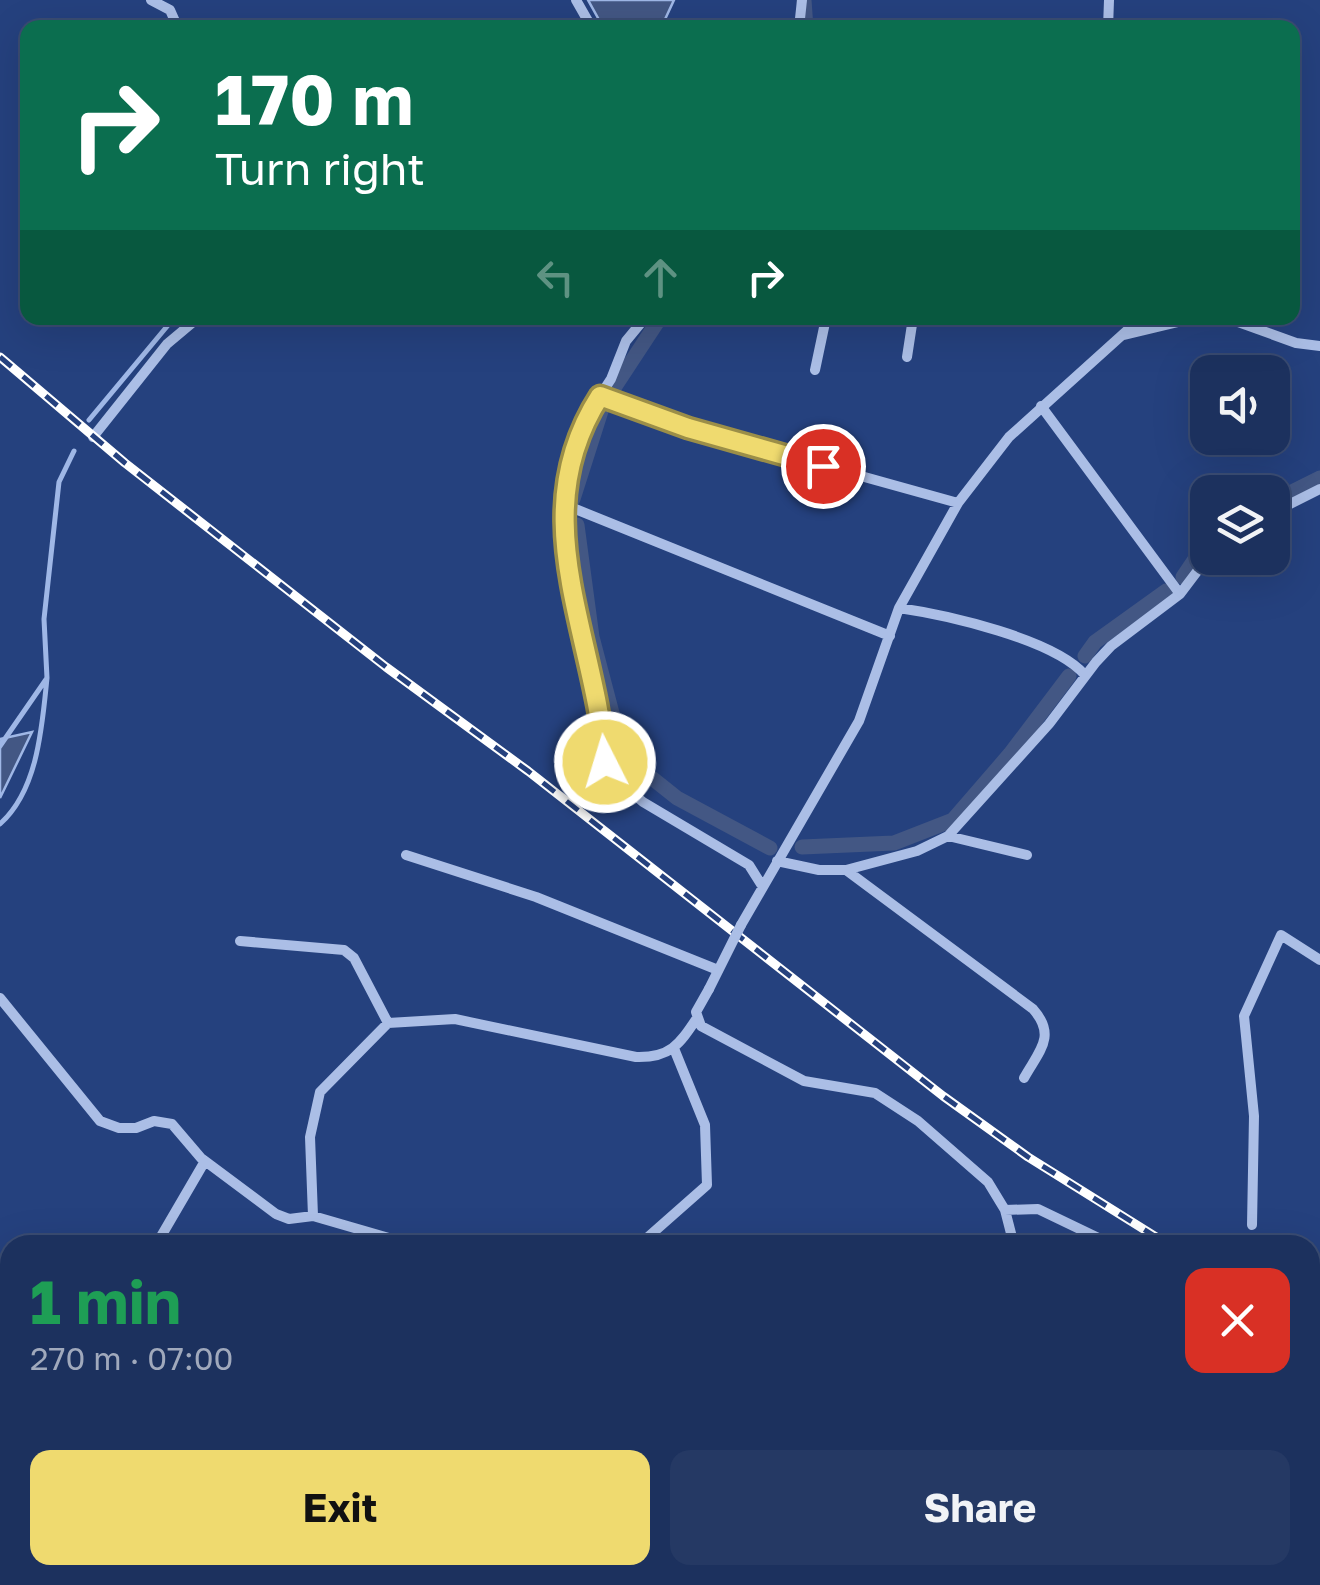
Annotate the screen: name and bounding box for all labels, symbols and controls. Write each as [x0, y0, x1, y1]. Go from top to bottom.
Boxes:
text: 170 m [215, 56, 413, 140]
icon: right [50, 60, 180, 190]
text: Turn right [215, 141, 425, 195]
icon: left [528, 250, 583, 305]
icon: ahead [633, 250, 688, 305]
icon: right [738, 250, 793, 305]
map controls [1190, 355, 1290, 575]
button: sound [1190, 355, 1290, 455]
pin [781, 424, 866, 509]
icon: arrive [796, 439, 851, 494]
button: layers [1190, 475, 1290, 575]
position arrow [553, 710, 657, 814]
text: 1 min [30, 1265, 181, 1337]
button: close [1185, 1268, 1290, 1373]
text: 270 m · 07:00 [30, 1339, 233, 1377]
button: Exit [30, 1450, 650, 1565]
button: Share [670, 1450, 1290, 1565]

